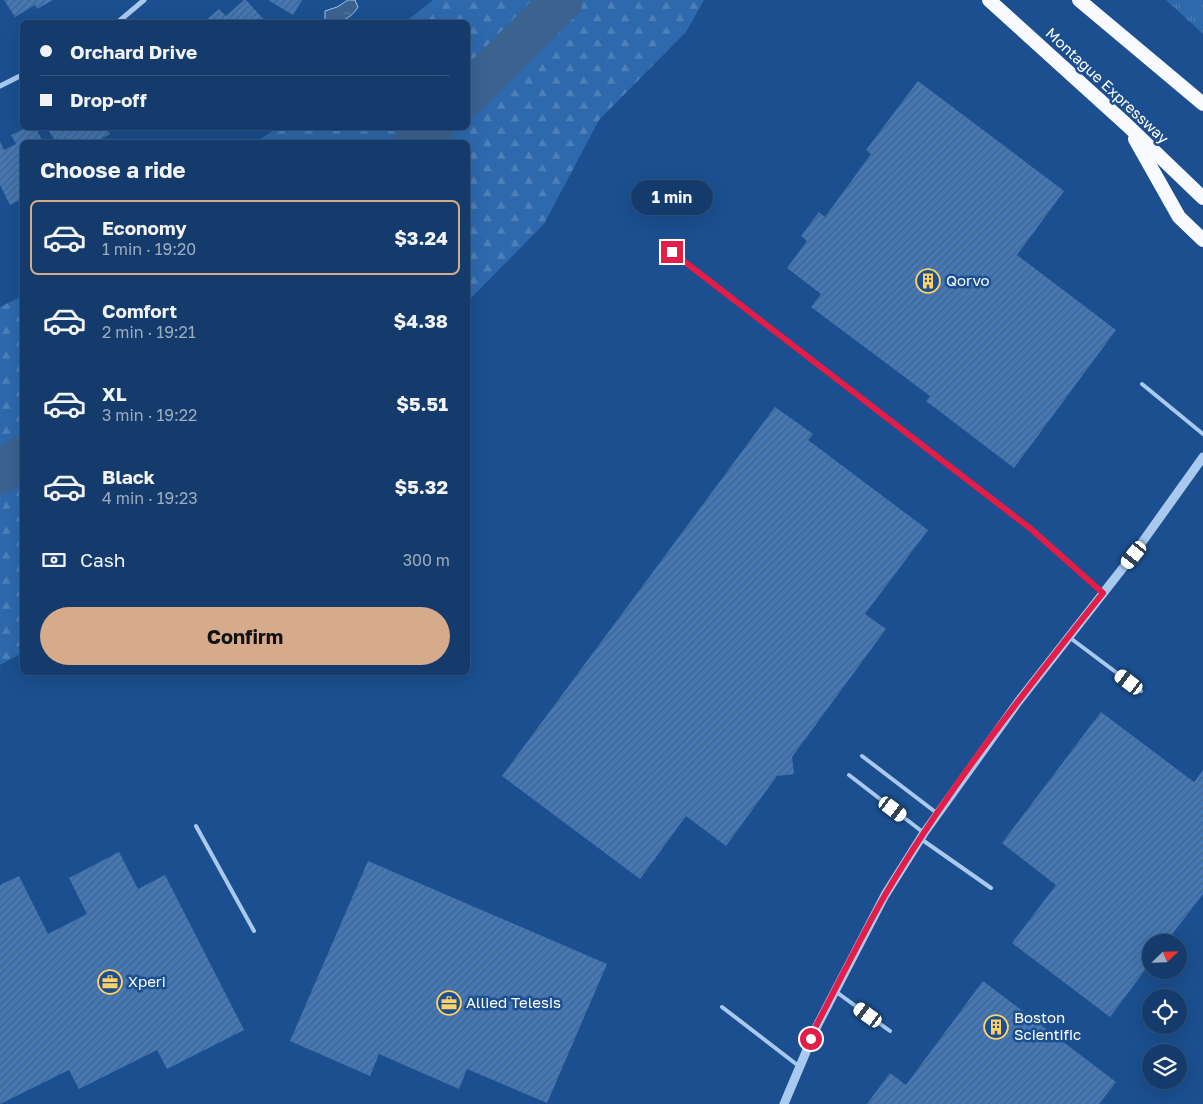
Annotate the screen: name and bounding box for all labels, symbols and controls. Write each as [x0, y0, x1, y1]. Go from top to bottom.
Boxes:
street label: Montague Expressway [1042, 24, 1173, 147]
text: Orchard Drive [70, 40, 197, 63]
text: Drop-off [70, 88, 147, 111]
text: Choose a ride [40, 156, 186, 183]
callout: 1 min [631, 180, 713, 214]
text: 1 min [652, 187, 692, 207]
icon: car [42, 215, 87, 260]
text: Economy [102, 216, 187, 239]
text: $3.24 [394, 226, 448, 249]
text: 1 min · 19:20 [102, 239, 196, 259]
route end [661, 241, 683, 263]
building icon: Qorvo [915, 268, 941, 294]
place label: Qorvo [946, 271, 990, 289]
icon: car [42, 298, 87, 343]
text: Comfort [102, 299, 177, 322]
text: $4.38 [394, 309, 448, 332]
text: 2 min · 19:21 [102, 322, 196, 342]
icon: car [42, 381, 87, 426]
text: XL [102, 382, 127, 405]
text: $5.51 [396, 392, 448, 415]
text: 3 min · 19:22 [102, 405, 197, 425]
icon: car [42, 464, 87, 509]
text: Black [102, 465, 155, 488]
text: $5.32 [394, 475, 448, 498]
text: 4 min · 19:23 [102, 488, 198, 508]
car [1118, 539, 1149, 571]
icon: cash [40, 546, 68, 574]
text: Cash [80, 548, 125, 571]
text: 300 m [403, 550, 450, 570]
button: Confirm [40, 607, 450, 665]
car [1112, 667, 1145, 697]
car [876, 794, 909, 824]
north arrow [1142, 934, 1188, 979]
map controls [1142, 934, 1187, 1089]
office icon: Xperi [97, 969, 123, 995]
place label: Xperi [128, 972, 166, 990]
button: locate [1142, 989, 1187, 1034]
office icon: Allied Telesis [436, 990, 462, 1016]
place label: Allied Telesis [466, 993, 561, 1011]
car [851, 1000, 884, 1030]
place label: Boston Scientific [1014, 1008, 1081, 1043]
building icon: Boston Scientific [983, 1014, 1009, 1040]
route start [800, 1028, 822, 1050]
button: layers [1142, 1044, 1187, 1089]

